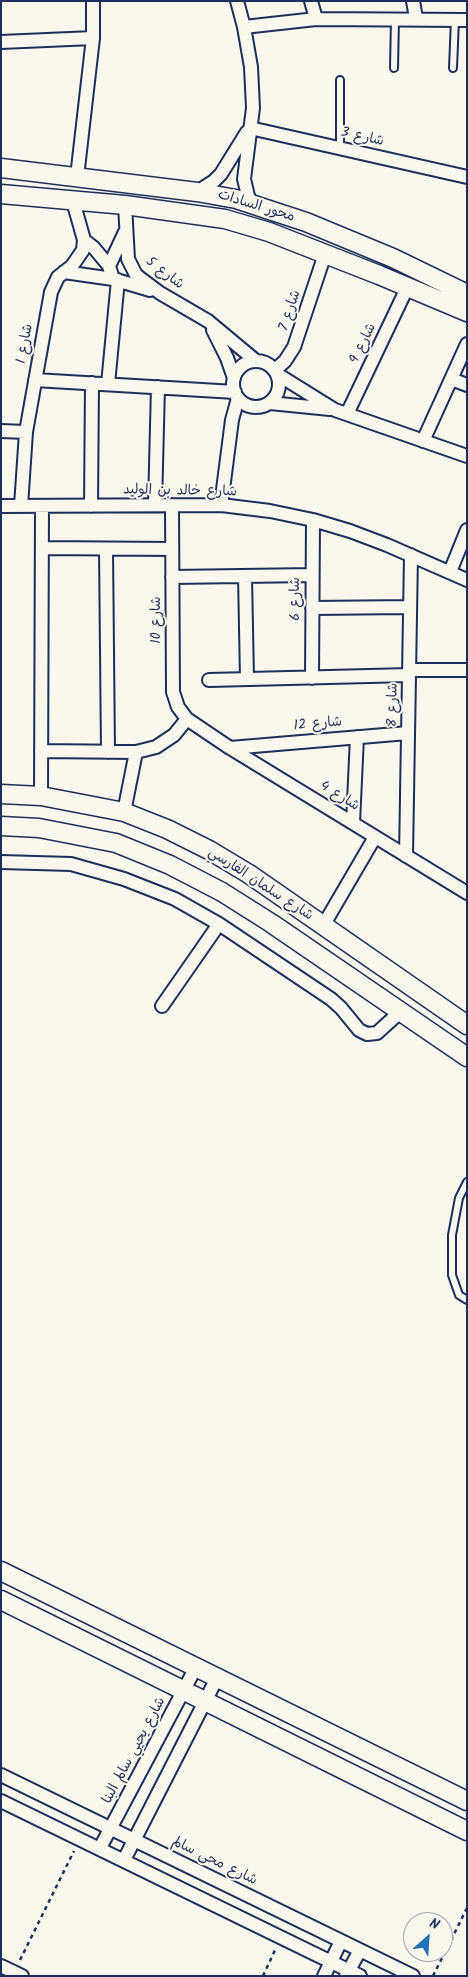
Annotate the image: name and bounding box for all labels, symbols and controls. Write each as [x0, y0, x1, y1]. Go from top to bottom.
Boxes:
street label: شارع 3 [339, 125, 385, 151]
street label: محور السادات [215, 187, 297, 227]
street label: شارع 5 [142, 254, 186, 294]
street label: شارع 7 [276, 288, 306, 334]
street label: شارع 9 [347, 321, 381, 367]
street label: شارع 1 [14, 323, 38, 365]
street label: شارع خالد بن الوليد [123, 483, 237, 501]
street label: شارع 6 [289, 577, 305, 621]
street label: شارع 10 [150, 596, 166, 644]
street label: شارع 8 [385, 683, 403, 727]
street label: شارع 12 [293, 715, 343, 735]
street label: شارع 4 [316, 778, 362, 816]
street label: شارع سلمان الفارسي [204, 845, 316, 925]
street label: شارع يحيي سالم البنا [100, 1695, 170, 1807]
street label: شارع محى سالم [169, 1834, 259, 1890]
north arrow [403, 1912, 453, 1962]
text: N [425, 1913, 443, 1936]

